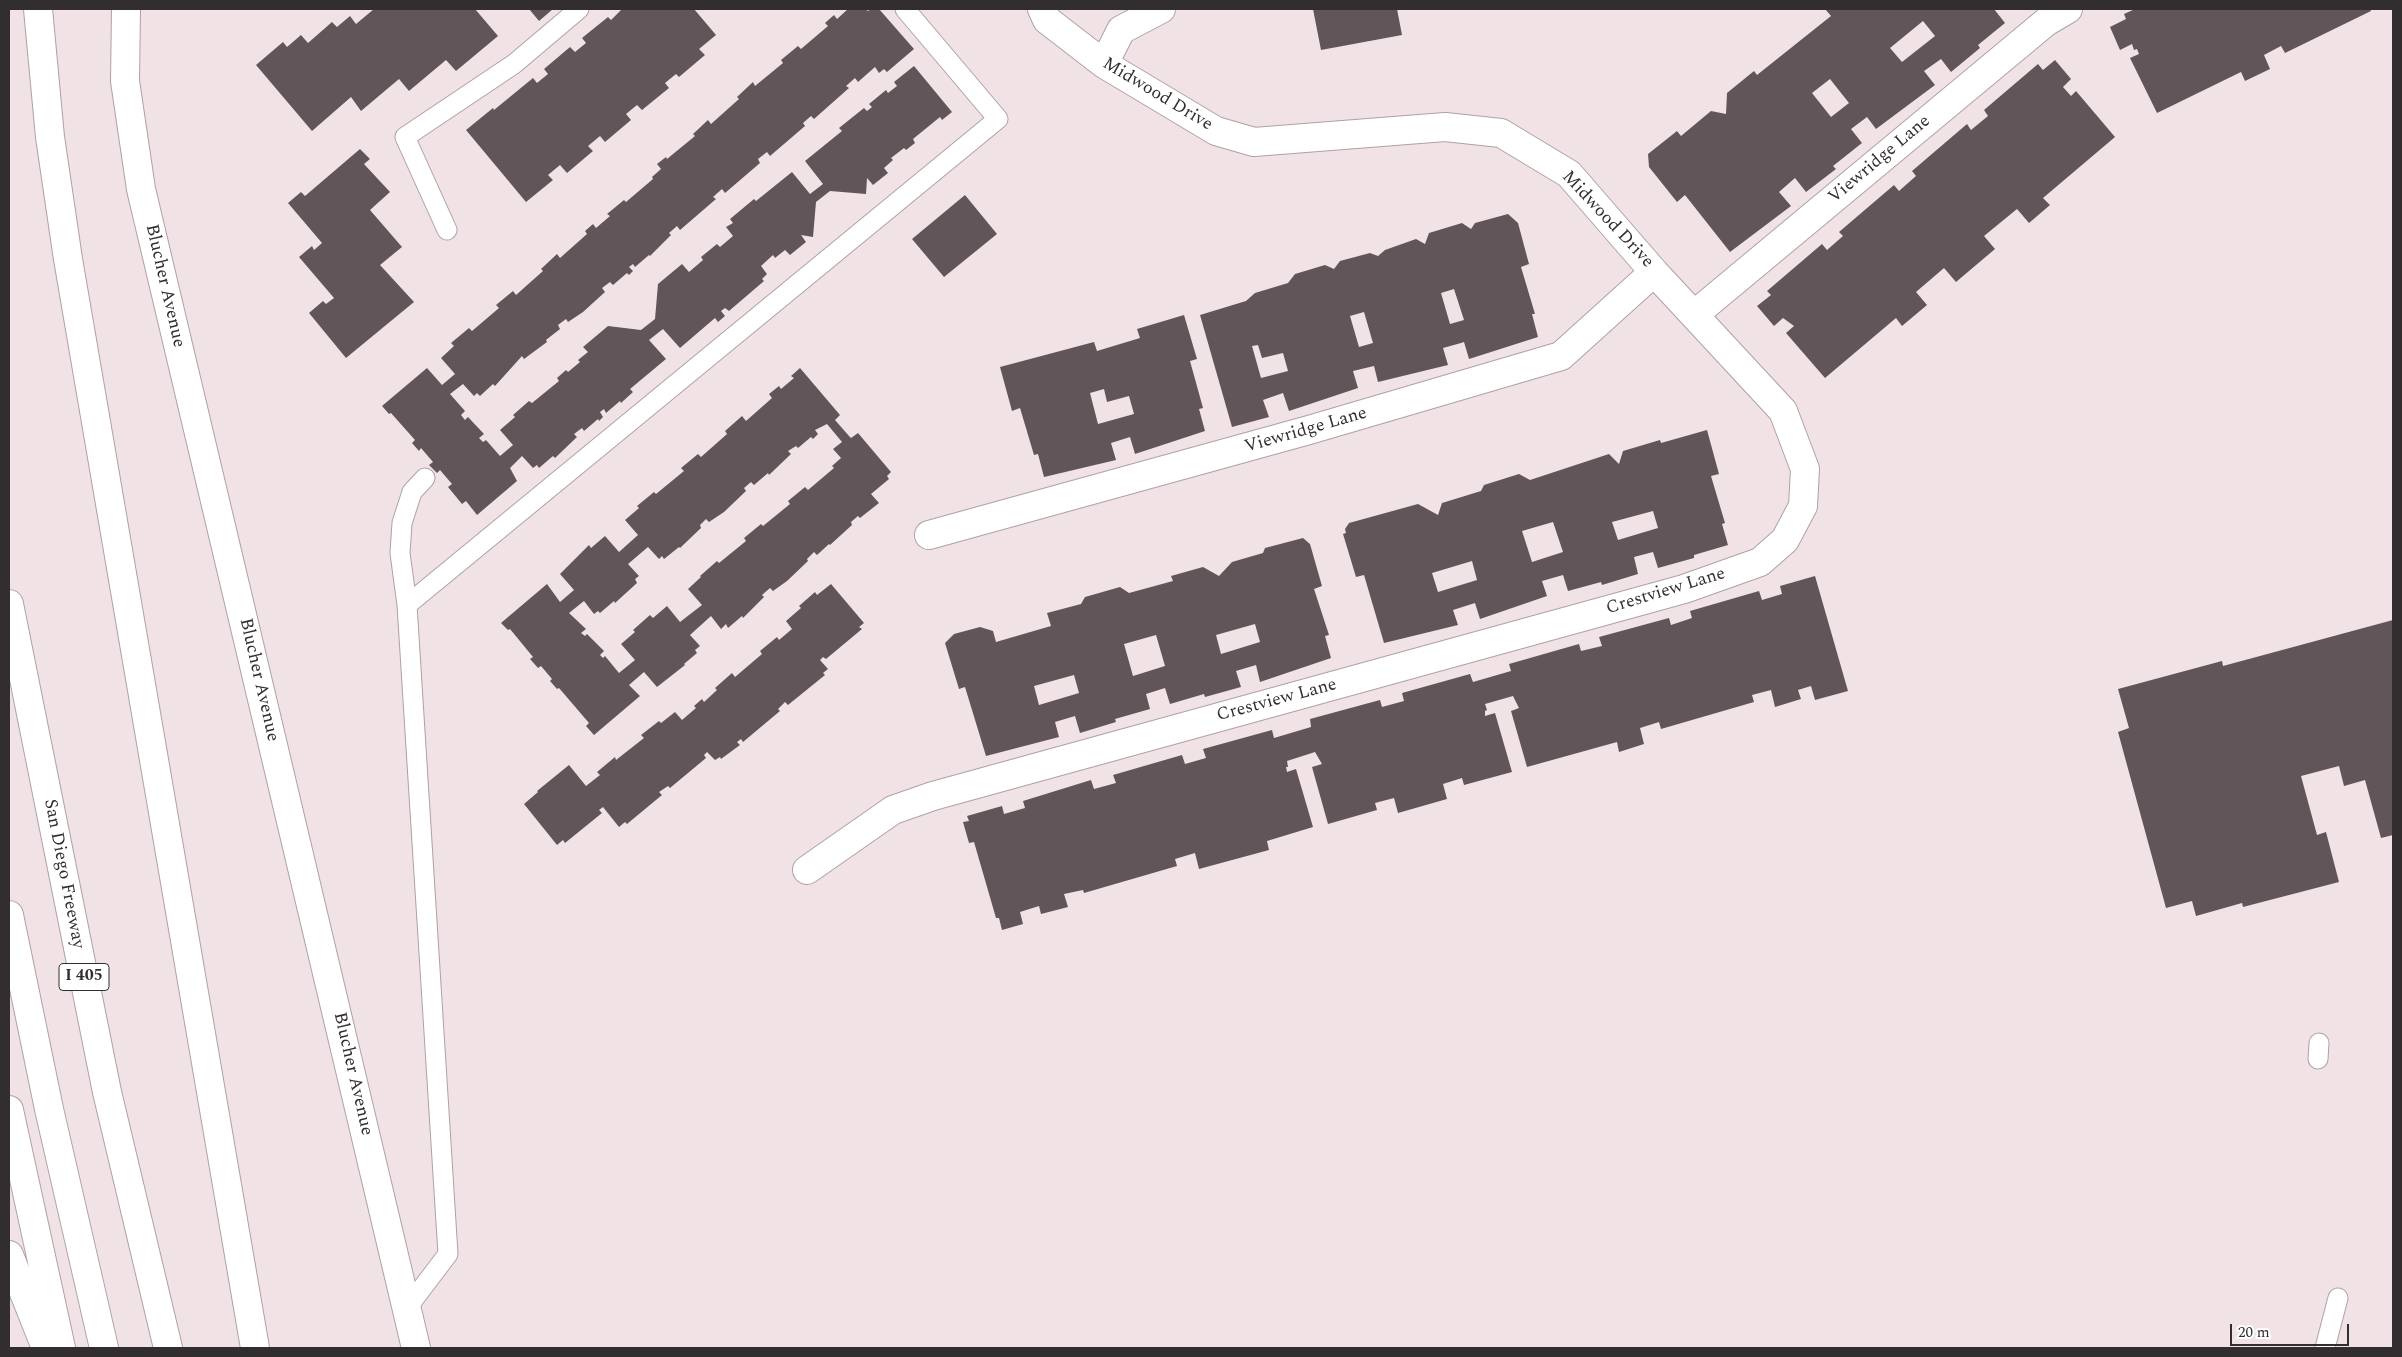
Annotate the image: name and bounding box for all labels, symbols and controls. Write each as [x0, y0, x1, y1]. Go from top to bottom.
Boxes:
street label: Midwood Drive [1098, 54, 1216, 136]
street label: Viewridge Lane [1825, 111, 1935, 209]
street label: Midwood Drive [1557, 167, 1657, 273]
street label: Blucher Avenue [139, 222, 189, 350]
street label: Viewridge Lane [1242, 403, 1370, 459]
street label: Crestview Lane [1604, 564, 1728, 620]
street label: Blucher Avenue [233, 616, 283, 744]
street label: Crestview Lane [1215, 675, 1339, 727]
street label: San Diego Freeway [38, 797, 88, 951]
road number: I 405 [59, 964, 109, 990]
street label: Blucher Avenue [327, 1010, 377, 1138]
scale bar [2232, 1314, 2351, 1346]
text: 20 m [2238, 1321, 2270, 1344]

